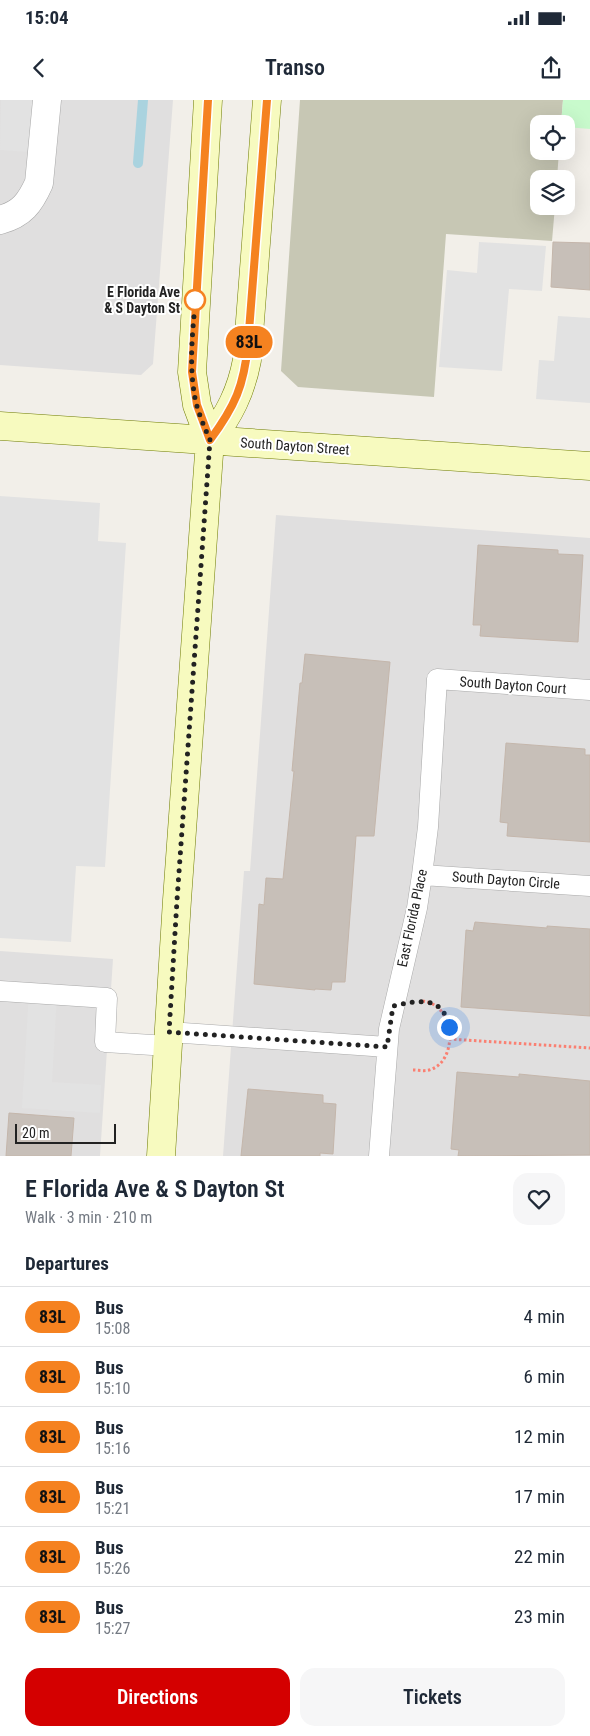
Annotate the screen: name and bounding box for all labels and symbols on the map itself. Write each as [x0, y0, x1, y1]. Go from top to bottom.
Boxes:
place label: E Florida Ave & S Dayton St [104, 284, 180, 316]
marker: E Florida Ave & S Dayton St [184, 289, 206, 311]
line badge: 83L [220, 326, 278, 358]
street label: South Dayton Street [240, 434, 350, 458]
street label: South Dayton Court [459, 673, 567, 697]
street label: East Florida Place [394, 867, 430, 968]
street label: South Dayton Circle [451, 868, 561, 892]
your location [437, 1015, 462, 1040]
scale bar [15, 1121, 116, 1144]

